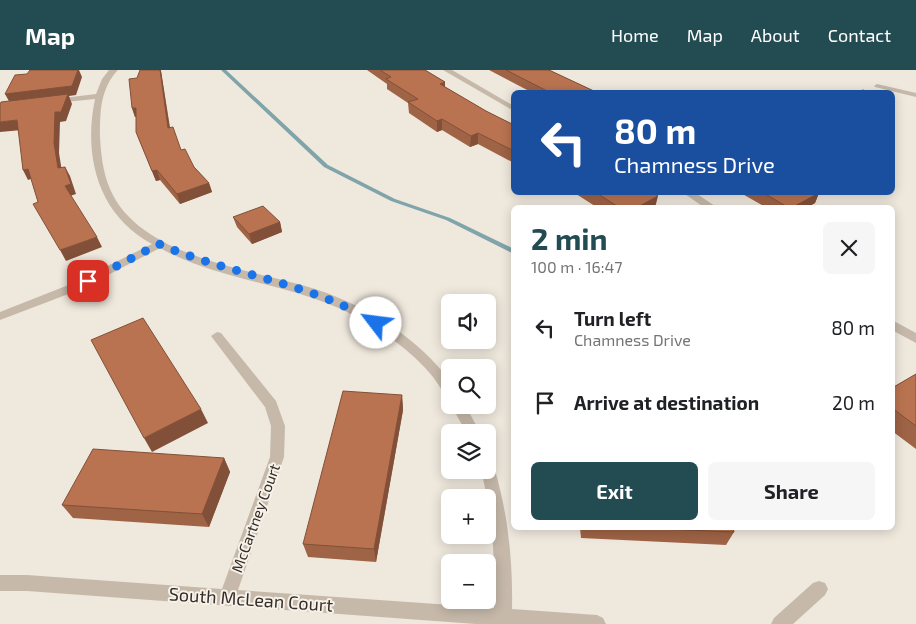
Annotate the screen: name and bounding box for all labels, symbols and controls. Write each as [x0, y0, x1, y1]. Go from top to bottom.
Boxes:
text: Map [25, 21, 75, 50]
text: Home [611, 24, 659, 46]
text: Map [687, 24, 723, 46]
text: About [751, 24, 800, 46]
text: Contact [828, 24, 891, 46]
text: 80 m [614, 109, 696, 151]
icon: left [531, 110, 596, 175]
text: Chamness Drive [614, 151, 775, 177]
text: 2 min [531, 220, 608, 256]
button: close [823, 222, 875, 274]
text: 100 m · 16:47 [531, 257, 623, 276]
pin [67, 260, 109, 302]
icon: arrive [74, 267, 102, 295]
map controls [441, 294, 496, 609]
button: sound [441, 294, 496, 349]
position arrow [349, 296, 401, 348]
text: Turn left [574, 307, 651, 330]
icon: left [531, 314, 559, 342]
text: 80 m [831, 316, 875, 339]
text: Chamness Drive [574, 330, 691, 349]
button: search [441, 359, 496, 414]
icon: arrive [531, 389, 559, 417]
text: Arrive at destination [574, 391, 759, 414]
text: 20 m [832, 391, 875, 414]
button: layers [441, 424, 496, 479]
street label: McCartney Court [227, 461, 283, 575]
button: Exit [531, 462, 698, 520]
button: Share [708, 462, 875, 520]
button: + [441, 489, 496, 544]
button: − [441, 554, 496, 609]
street label: South McLean Court [168, 582, 334, 616]

